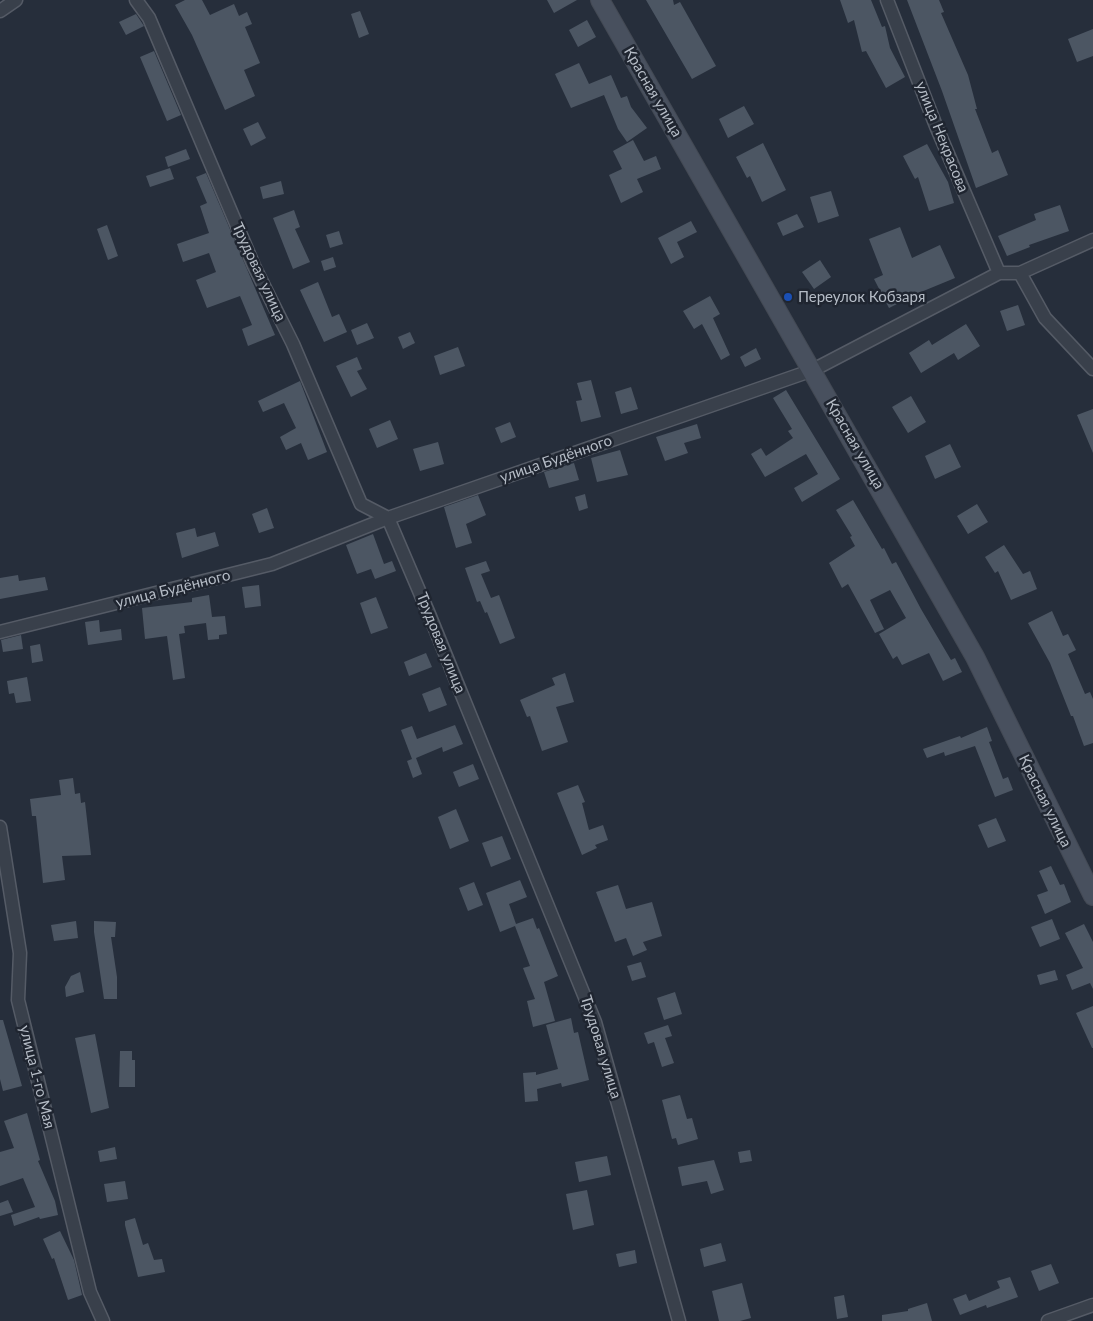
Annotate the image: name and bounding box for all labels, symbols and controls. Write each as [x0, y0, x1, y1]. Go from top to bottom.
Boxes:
street label: Красная улица [620, 44, 686, 140]
street label: улица Некрасова [912, 79, 972, 195]
street label: Трудовая улица [228, 220, 290, 324]
place label: Переулок Кобзаря [798, 288, 925, 306]
marker: Переулок Кобзаря [782, 291, 794, 303]
street label: Красная улица [822, 396, 888, 492]
street label: улица Будённого [497, 431, 615, 487]
street label: улица Будённого [114, 566, 232, 612]
street label: Трудовая улица [413, 590, 469, 696]
street label: Красная улица [1015, 752, 1075, 850]
street label: Трудовая улица [577, 993, 625, 1101]
street label: улица 1-го Мая [15, 1023, 59, 1131]

